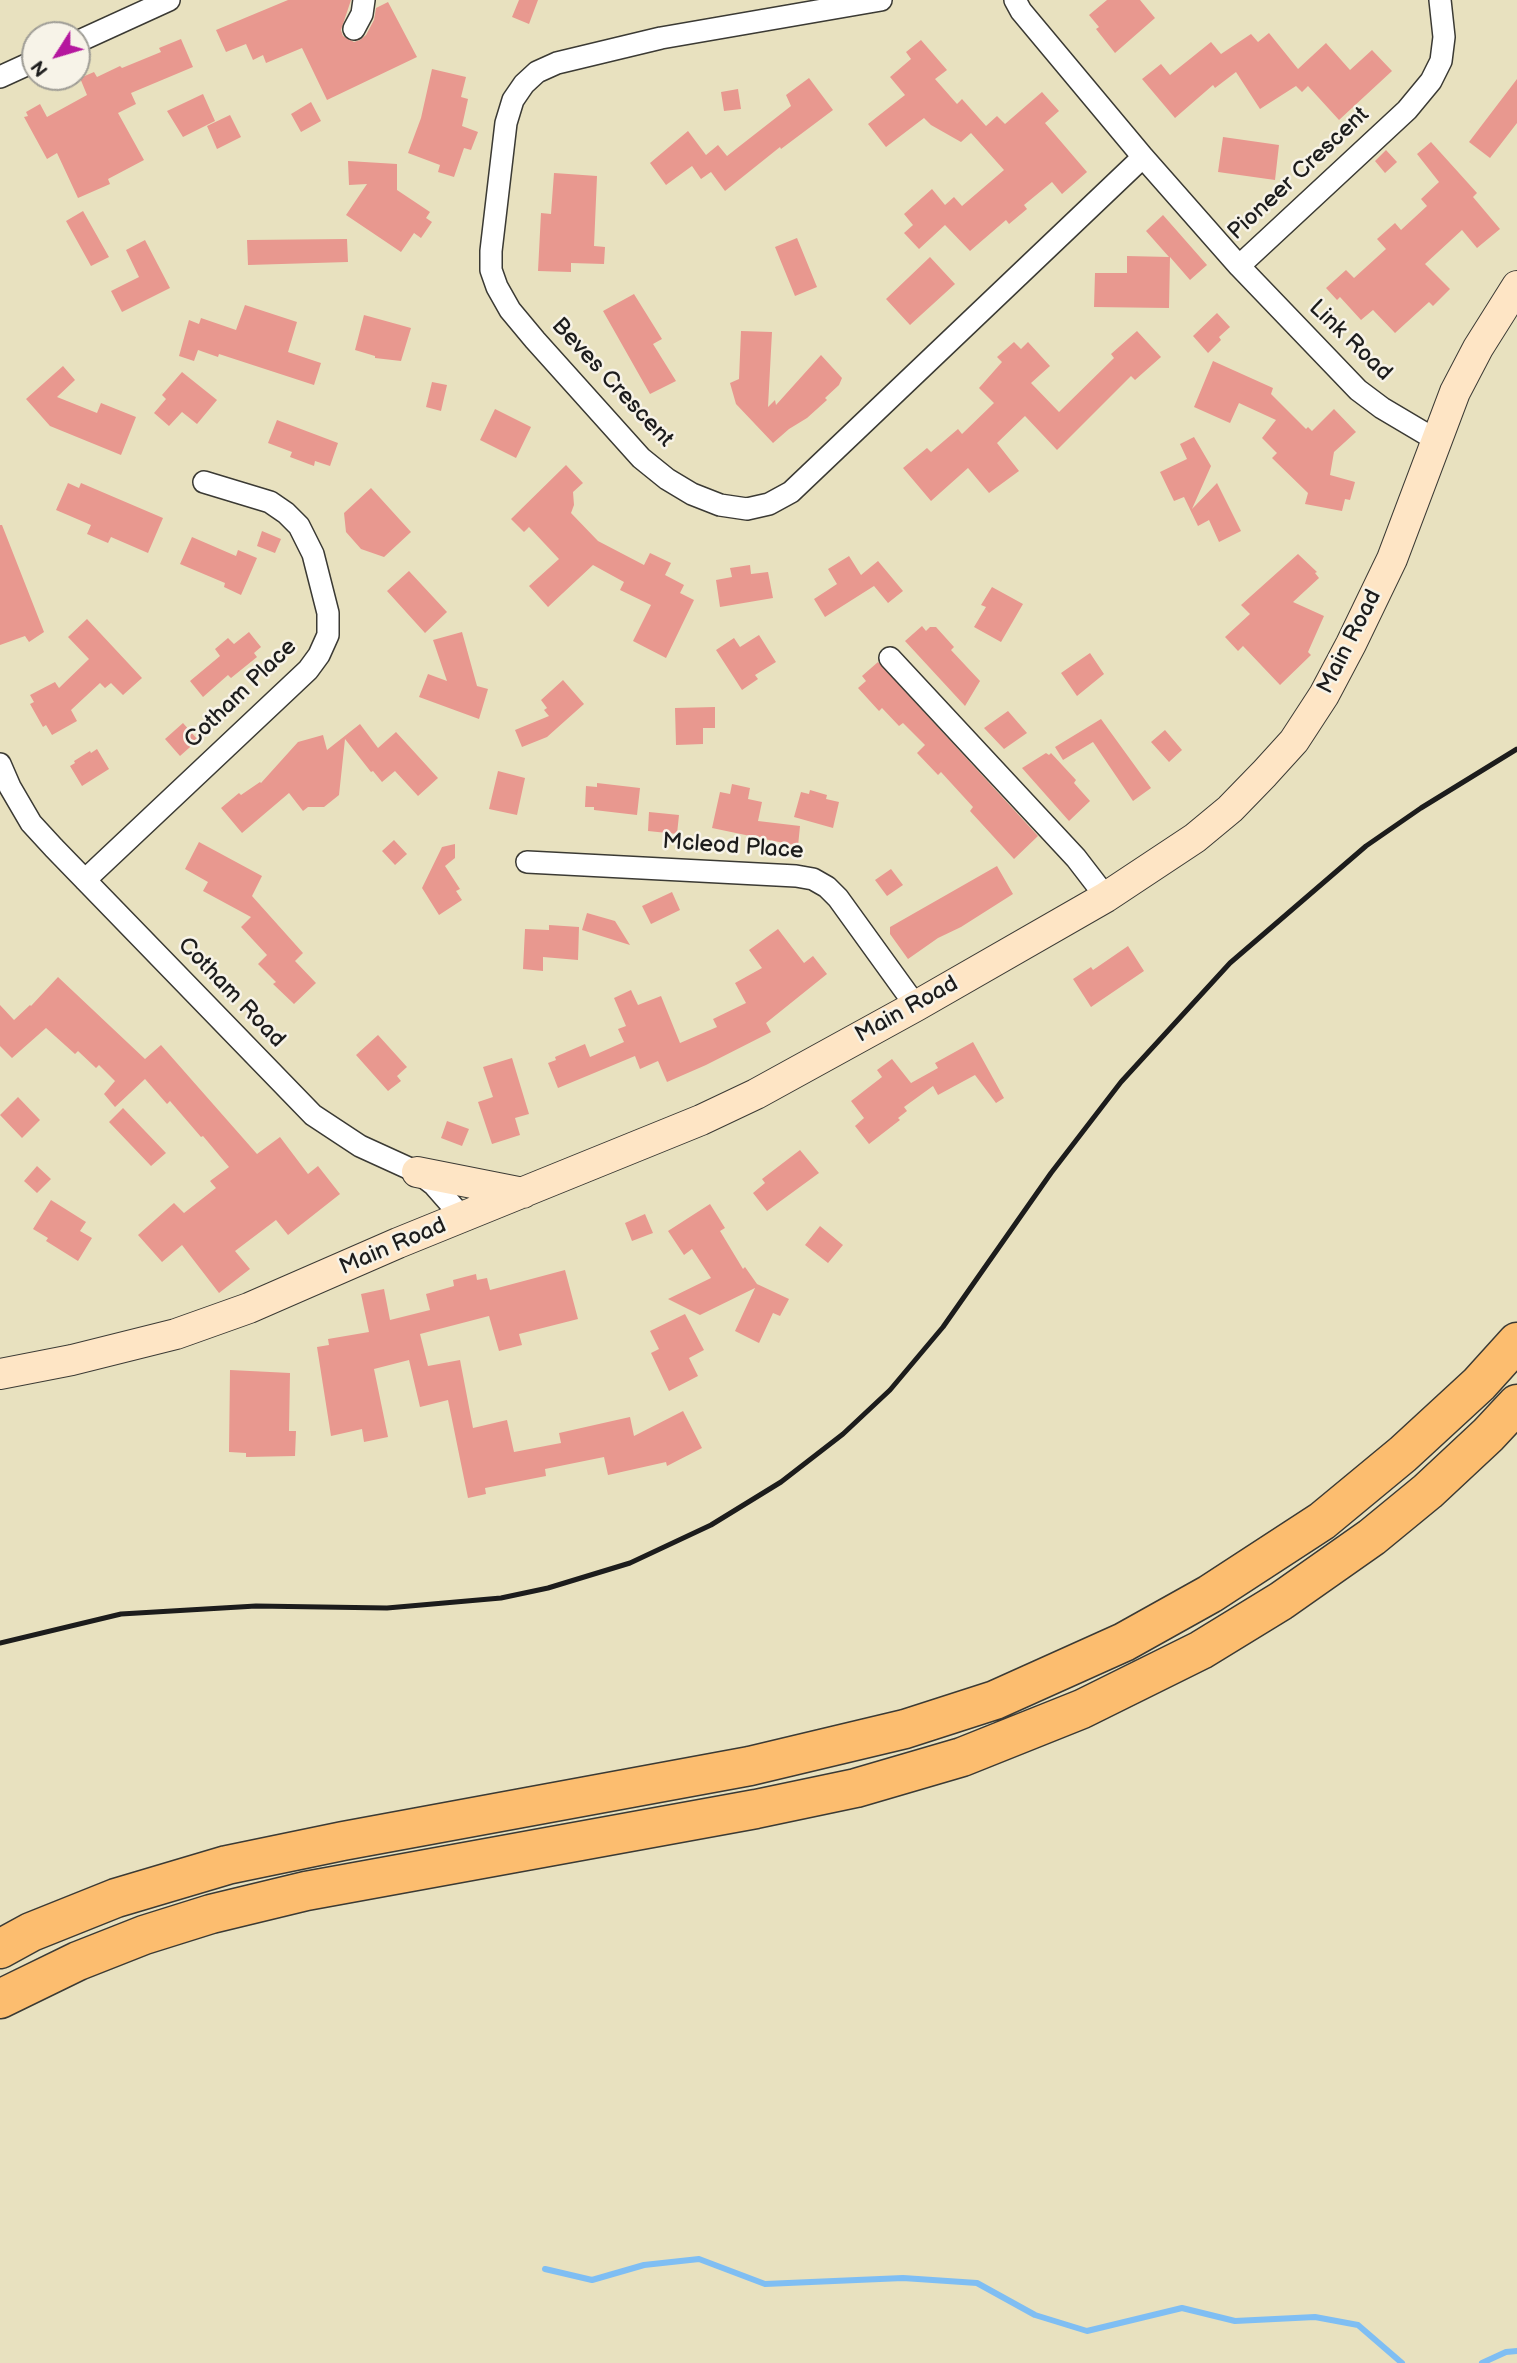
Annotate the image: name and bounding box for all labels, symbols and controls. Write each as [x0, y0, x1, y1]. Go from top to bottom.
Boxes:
north arrow [21, 21, 91, 91]
text: N [27, 55, 54, 80]
street label: Pioneer Crescent [1223, 102, 1375, 246]
street label: Link Road [1303, 295, 1397, 387]
street label: Beves Crescent [545, 313, 679, 453]
street label: Main Road [1312, 585, 1388, 699]
street label: Cotham Place [179, 634, 303, 754]
street label: Mcleod Place [661, 828, 805, 866]
street label: Cotham Road [171, 932, 291, 1054]
street label: Main Road [851, 971, 963, 1049]
street label: Main Road [336, 1212, 450, 1282]

